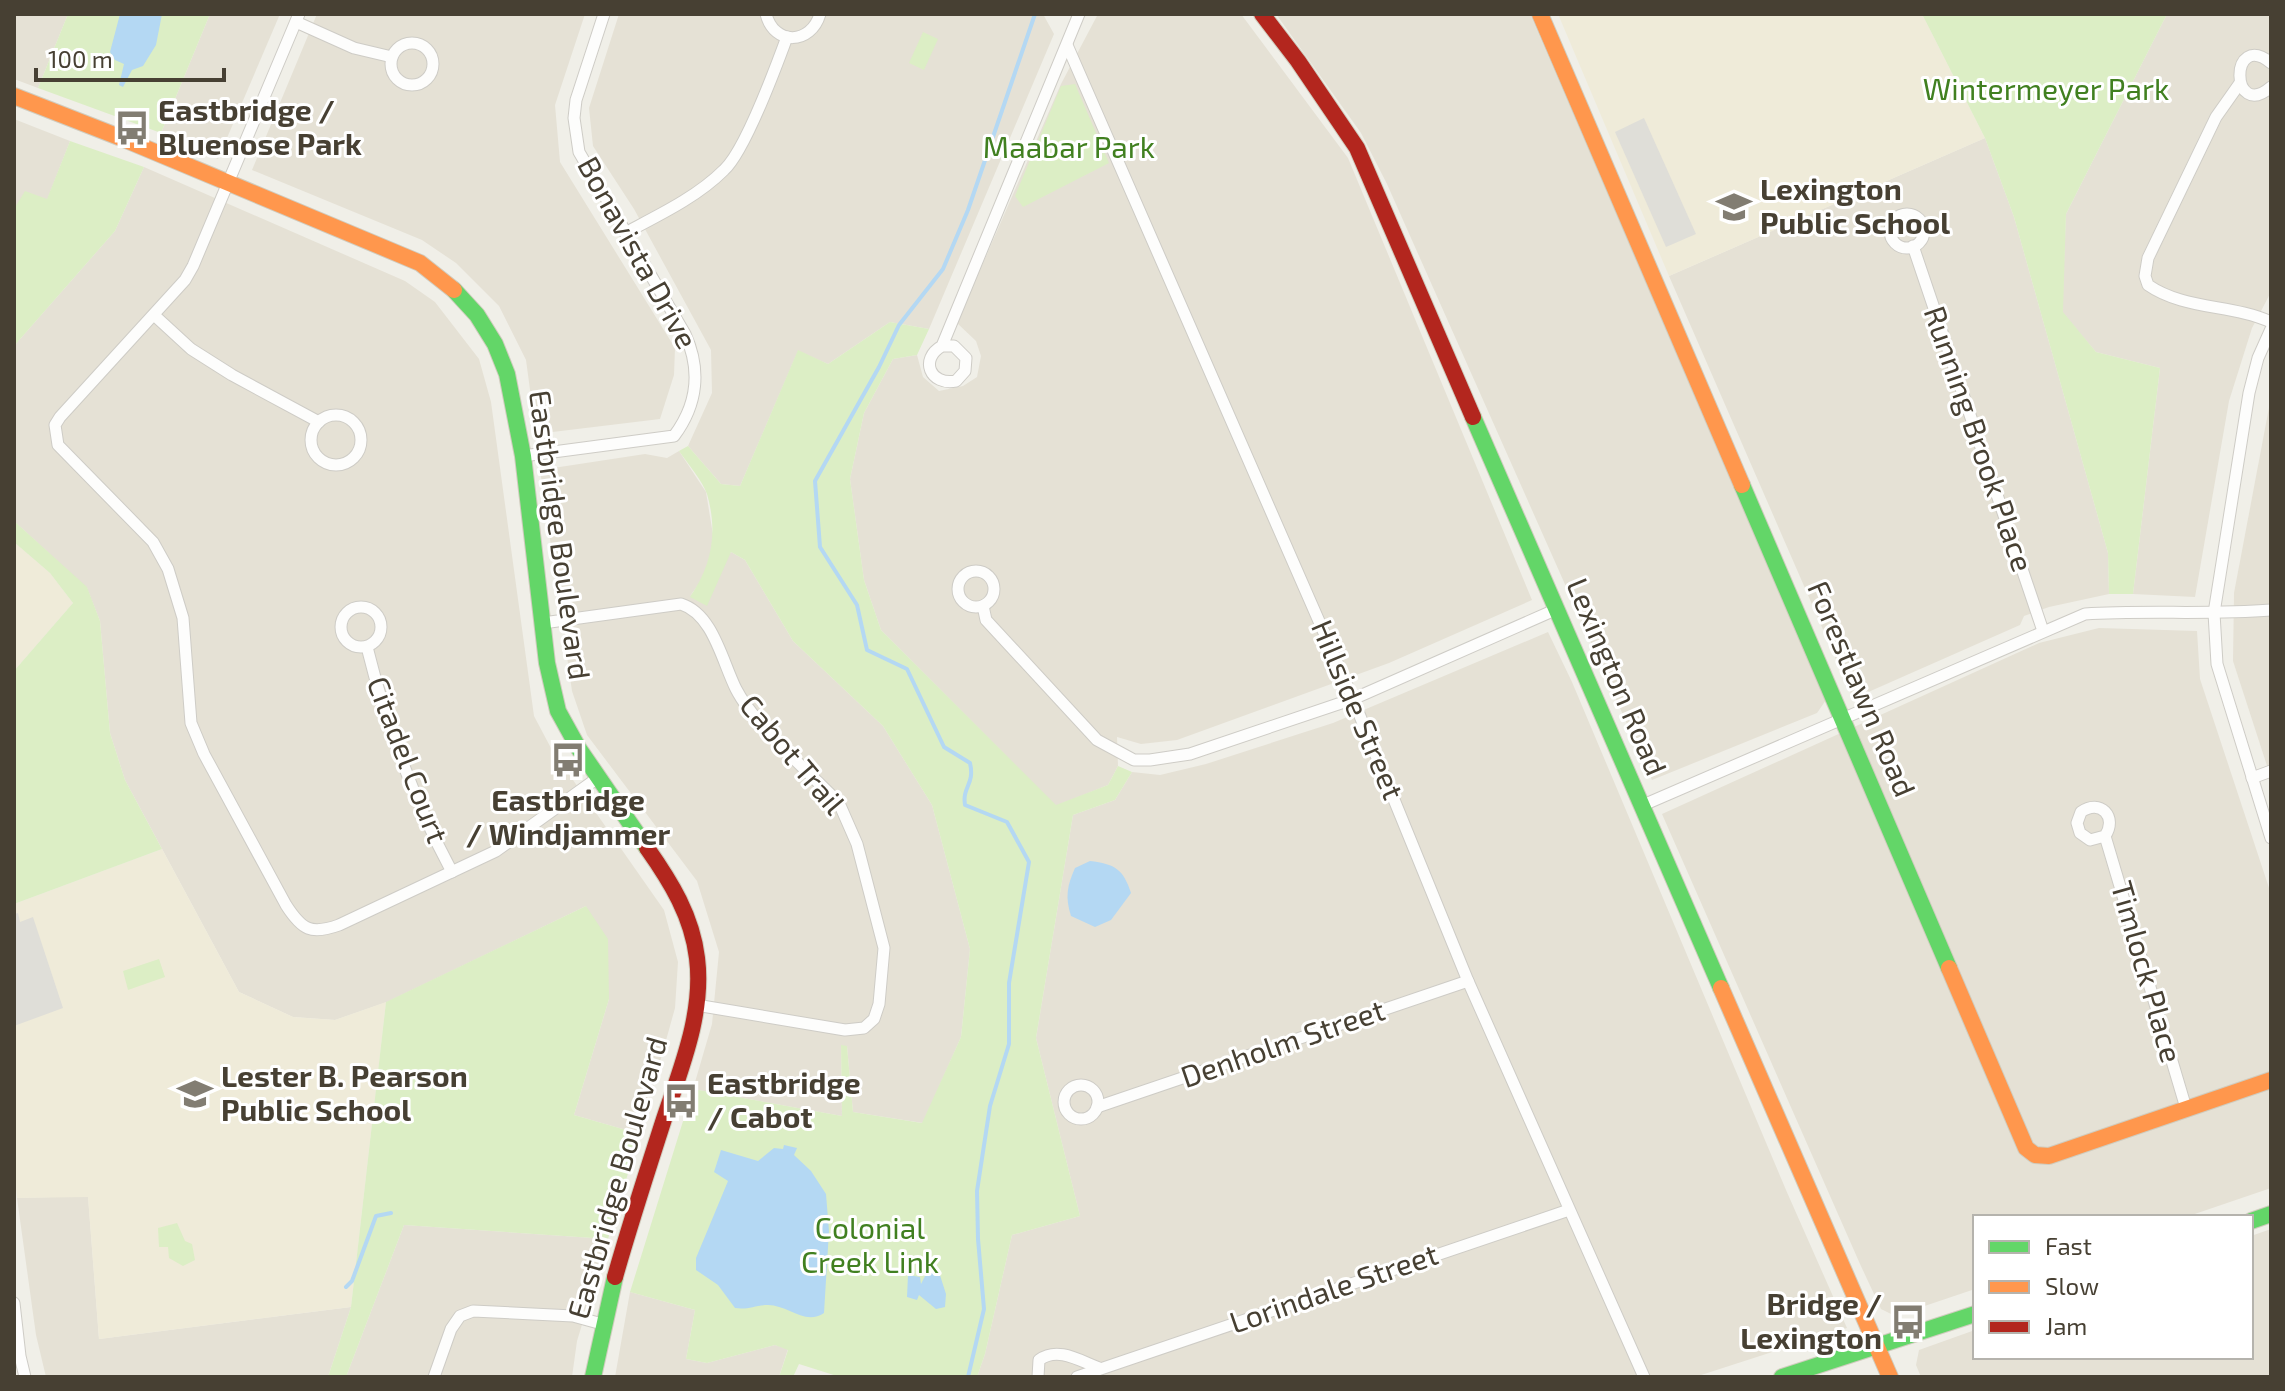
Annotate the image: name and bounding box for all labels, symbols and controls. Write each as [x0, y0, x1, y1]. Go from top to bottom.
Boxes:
scale bar [36, 32, 224, 82]
text: 100 m [48, 44, 113, 73]
park label: Wintermeyer Park [1923, 70, 2169, 106]
place label: Eastbridge / Bluenose Park [158, 91, 362, 161]
bus stop icon: Eastbridge / Bluenose Park [113, 109, 151, 147]
park label: Maabar Park [983, 128, 1155, 164]
street label: Bonavista Drive [571, 150, 706, 354]
place label: Lexington Public School [1760, 170, 1950, 240]
school or university icon: Lexington Public School [1715, 188, 1753, 226]
street label: Running Brook Place [1918, 301, 2042, 576]
street label: Eastbridge Boulevard [523, 388, 599, 682]
street label: Lexington Road [1560, 572, 1676, 780]
street label: Forestlawn Road [1801, 575, 1924, 801]
street label: Hillside Street [1305, 614, 1413, 804]
street label: Citadel Court [361, 671, 457, 848]
street label: Cabot Trail [733, 687, 854, 821]
bus stop icon: Eastbridge / Windjammer [549, 741, 587, 779]
place label: Eastbridge / Windjammer [466, 781, 670, 851]
street label: Timlock Place [2105, 877, 2191, 1066]
street label: Denholm Street [1176, 990, 1389, 1094]
street label: Eastbridge Boulevard [559, 1032, 674, 1323]
place label: Lester B. Pearson Public School [221, 1057, 468, 1127]
place label: Eastbridge / Cabot [707, 1064, 861, 1134]
school or university icon: Lester B. Pearson Public School [176, 1075, 214, 1113]
bus stop icon: Eastbridge / Cabot [662, 1082, 700, 1120]
park label: Colonial Creek Link [801, 1209, 939, 1279]
legend [1973, 1215, 2253, 1359]
text: Fast [2045, 1231, 2092, 1260]
street label: Lorindale Street [1224, 1235, 1442, 1340]
text: Slow [2045, 1271, 2099, 1300]
place label: Bridge / Lexington [1740, 1285, 1882, 1355]
bus stop icon: Bridge / Lexington [1889, 1303, 1927, 1341]
text: Jam [2045, 1311, 2087, 1340]

